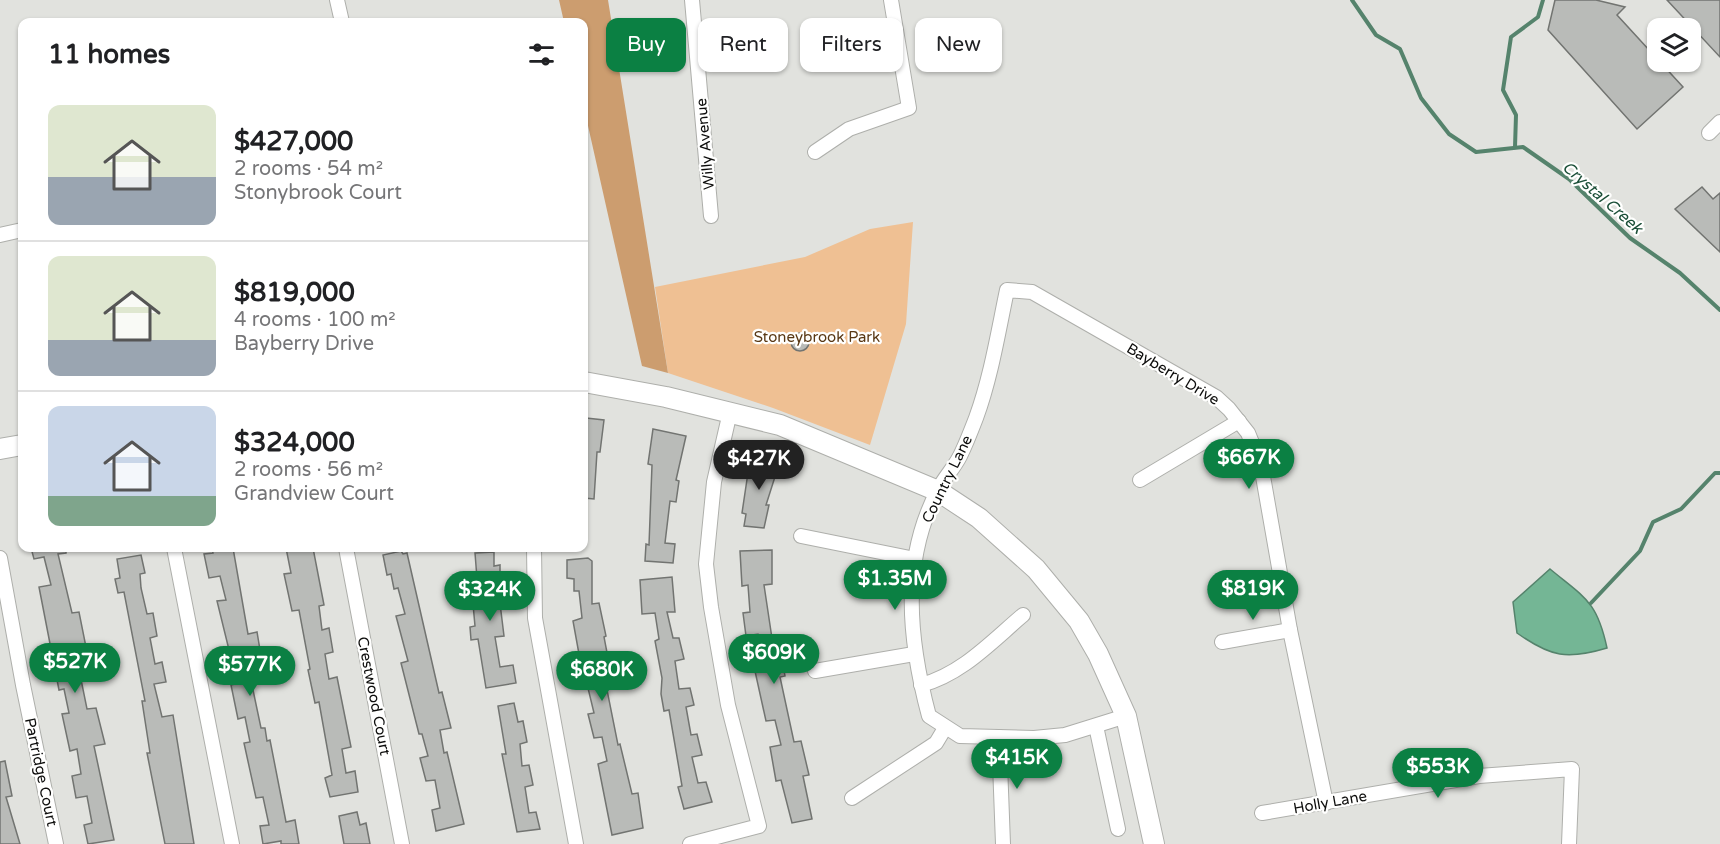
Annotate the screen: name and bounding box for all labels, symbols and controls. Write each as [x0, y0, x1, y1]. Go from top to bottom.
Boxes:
chip: Buy [606, 18, 686, 72]
chip: Rent [698, 18, 788, 72]
chip: Filters [800, 18, 903, 72]
chip: New [915, 18, 1002, 72]
map controls [1647, 18, 1701, 72]
button: layers [1647, 18, 1701, 72]
icon: filters [525, 38, 558, 71]
text: 11 homes [48, 39, 170, 70]
street label: Willy Avenue [692, 97, 718, 191]
text: $427,000 [234, 126, 353, 157]
icon: home [96, 129, 168, 201]
text: 2 rooms · 54 m² [234, 157, 383, 181]
water label: Crystal Creek [1558, 157, 1648, 239]
text: Stonybrook Court [234, 181, 402, 205]
text: $819,000 [234, 277, 355, 308]
icon: home [96, 280, 168, 352]
text: 4 rooms · 100 m² [234, 308, 396, 332]
park label: Stoneybrook Park [754, 328, 880, 346]
text: Bayberry Drive [234, 332, 374, 356]
street label: Bayberry Drive [1123, 339, 1223, 409]
text: $324,000 [234, 427, 355, 458]
icon: home [96, 430, 168, 502]
street label: Country Lane [918, 432, 976, 526]
pin: $667K [1207, 439, 1291, 490]
pin: $427K [717, 440, 801, 491]
text: $667K [1217, 446, 1281, 470]
text: $427K [727, 447, 791, 471]
text: 2 rooms · 56 m² [234, 458, 383, 482]
text: Grandview Court [234, 482, 394, 506]
pin: $1.35M [846, 560, 944, 611]
text: $1.35M [858, 567, 932, 591]
pin: $819K [1211, 570, 1295, 621]
pin: $324K [448, 571, 532, 622]
text: $819K [1221, 577, 1285, 601]
text: $324K [458, 578, 522, 602]
pin: $609K [732, 634, 816, 685]
street label: Crestwood Court [354, 635, 394, 757]
text: $609K [742, 641, 806, 665]
pin: $527K [33, 643, 117, 694]
pin: $577K [208, 646, 292, 697]
text: $527K [43, 650, 107, 674]
pin: $680K [560, 651, 644, 702]
text: $577K [218, 653, 282, 677]
text: $680K [570, 658, 634, 682]
street label: Partridge Court [21, 716, 61, 828]
pin: $415K [975, 739, 1059, 790]
text: $415K [985, 746, 1049, 770]
pin: $553K [1396, 748, 1480, 799]
text: $553K [1406, 755, 1470, 779]
street label: Holly Lane [1292, 787, 1368, 817]

